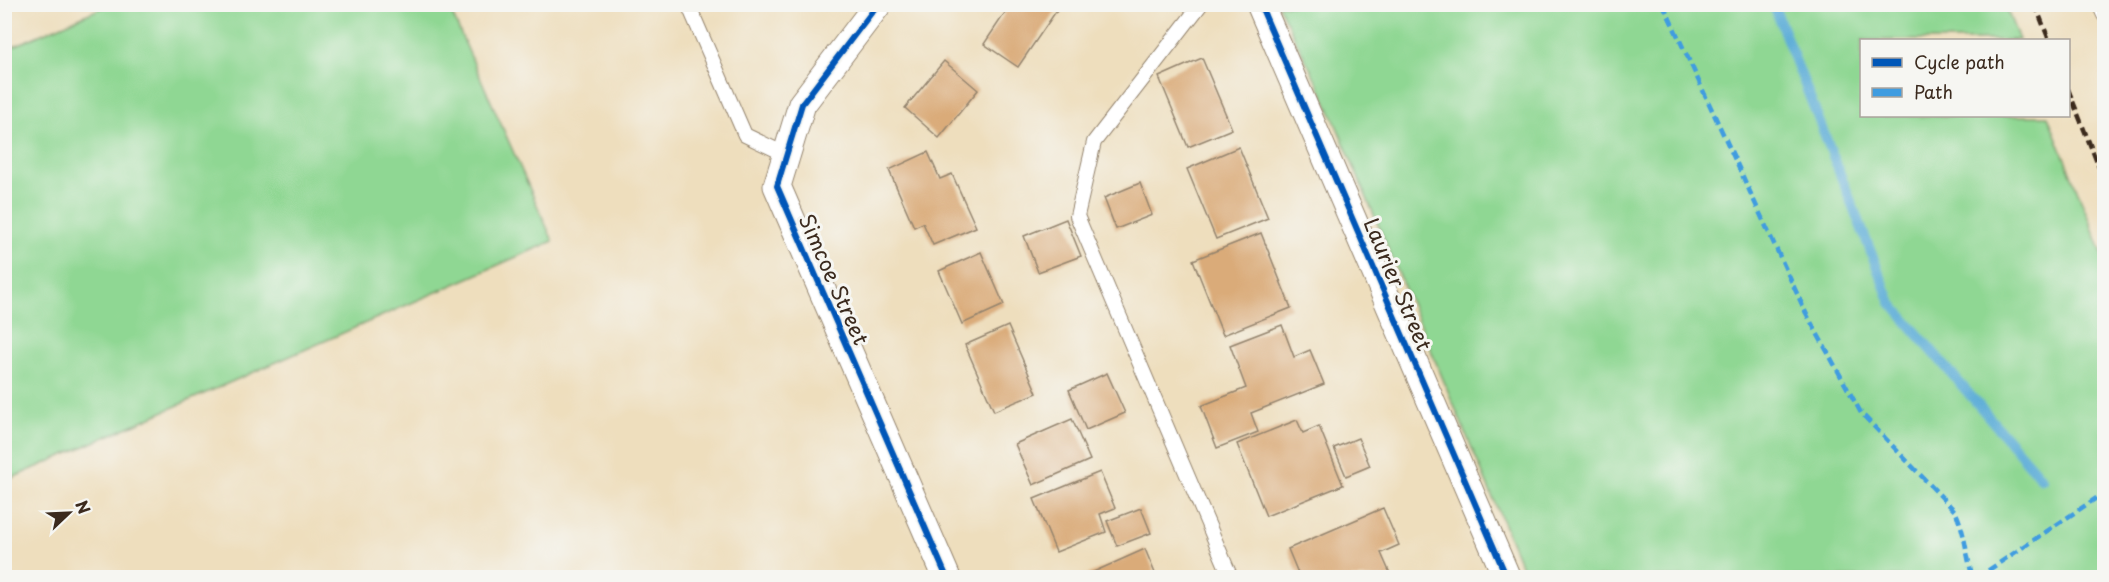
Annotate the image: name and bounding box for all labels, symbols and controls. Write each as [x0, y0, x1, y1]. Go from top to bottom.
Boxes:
legend [1860, 39, 2070, 117]
text: Cycle path [1914, 48, 2005, 75]
text: Path [1914, 78, 1953, 105]
street label: Simcoe Street [792, 208, 878, 350]
street label: Laurier Street [1357, 213, 1441, 355]
north arrow [39, 483, 99, 543]
text: N [70, 496, 97, 517]

